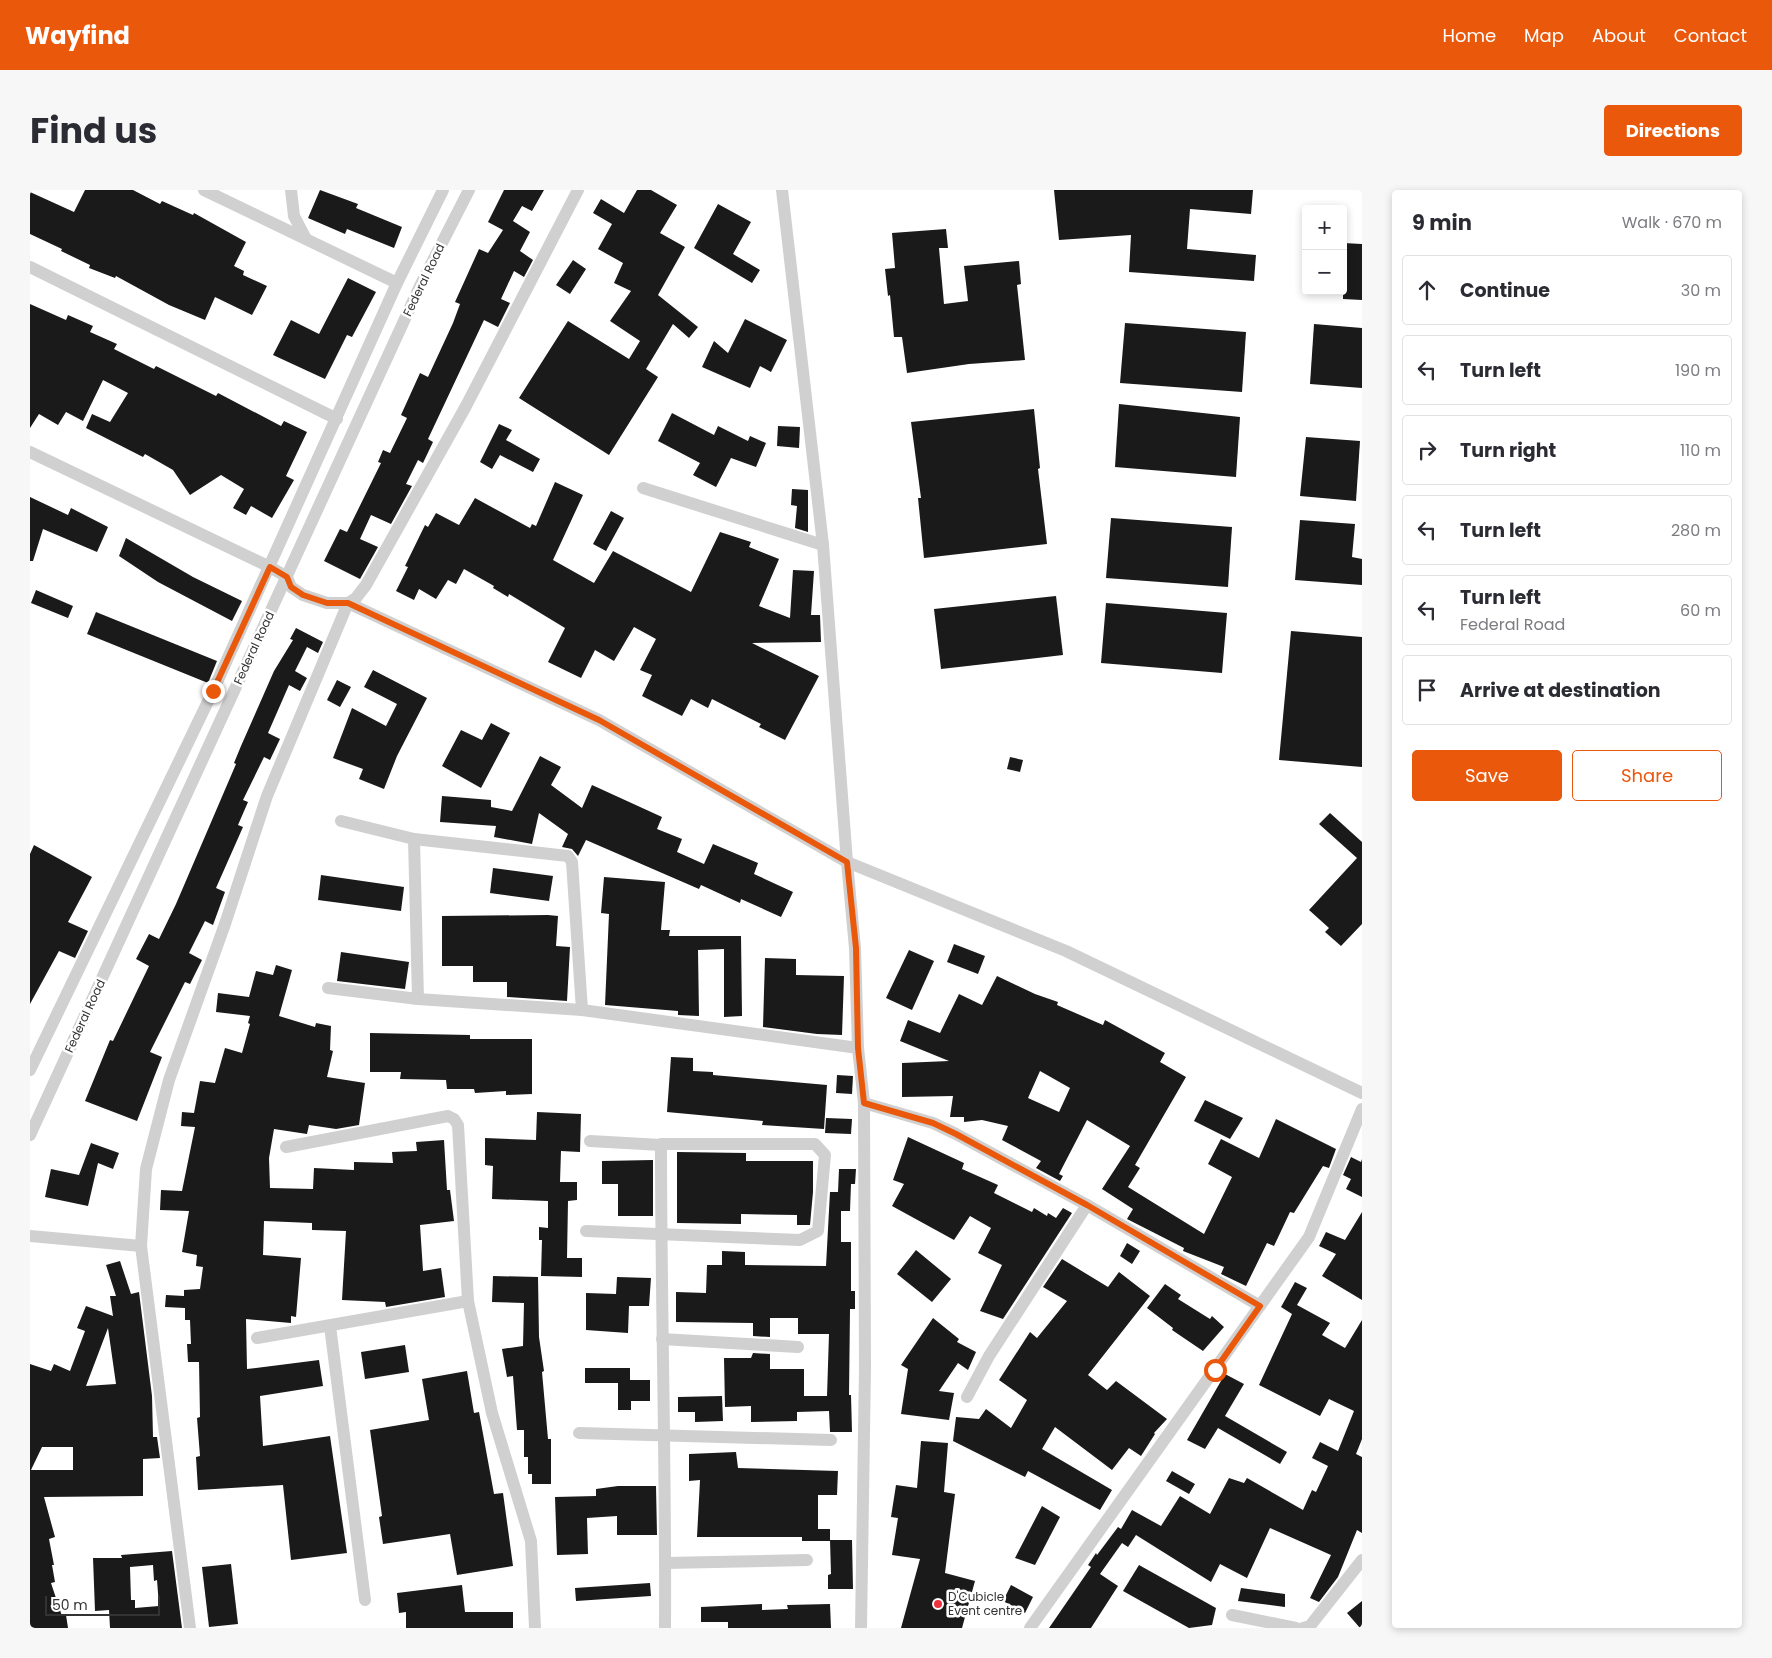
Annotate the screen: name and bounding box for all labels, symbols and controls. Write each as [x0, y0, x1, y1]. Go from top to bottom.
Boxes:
text: Wayfind [25, 19, 130, 52]
text: Home [1442, 23, 1496, 48]
text: Map [1524, 23, 1564, 48]
text: About [1592, 23, 1646, 48]
text: Contact [1674, 23, 1747, 48]
button: Directions [1604, 105, 1742, 156]
text: Find us [30, 106, 157, 155]
map controls [1302, 205, 1347, 295]
button: + [1302, 205, 1347, 250]
text: 9 min [1412, 208, 1472, 237]
text: Walk · 670 m [1622, 211, 1722, 234]
street label: Federal Road [399, 241, 449, 319]
button: − [1302, 250, 1347, 295]
icon: ahead [1413, 276, 1441, 304]
text: Continue [1460, 277, 1550, 304]
text: 30 m [1681, 279, 1721, 302]
icon: left [1413, 356, 1441, 384]
text: Turn left [1460, 357, 1541, 384]
text: 190 m [1675, 359, 1721, 382]
icon: right [1413, 436, 1441, 464]
text: Turn right [1460, 437, 1556, 464]
text: 110 m [1680, 439, 1721, 462]
icon: left [1413, 516, 1441, 544]
text: Turn left [1460, 517, 1541, 544]
text: 280 m [1671, 519, 1721, 542]
text: Turn left [1460, 584, 1541, 611]
icon: left [1413, 596, 1441, 624]
text: 60 m [1680, 599, 1721, 622]
street label: Federal Road [229, 608, 278, 687]
text: Federal Road [1460, 613, 1565, 636]
icon: arrive [1413, 676, 1441, 704]
text: Arrive at destination [1460, 677, 1661, 704]
route end [202, 680, 225, 703]
button: Save [1412, 750, 1562, 801]
button: Share [1572, 750, 1722, 801]
street label: Federal Road [60, 976, 109, 1055]
route start [1204, 1359, 1227, 1382]
place label: D'Cubicle Event centre [948, 1588, 1022, 1619]
scale bar [45, 1593, 160, 1616]
text: 50 m [52, 1595, 88, 1615]
marker: D'Cubicle Event centre [932, 1598, 944, 1610]

